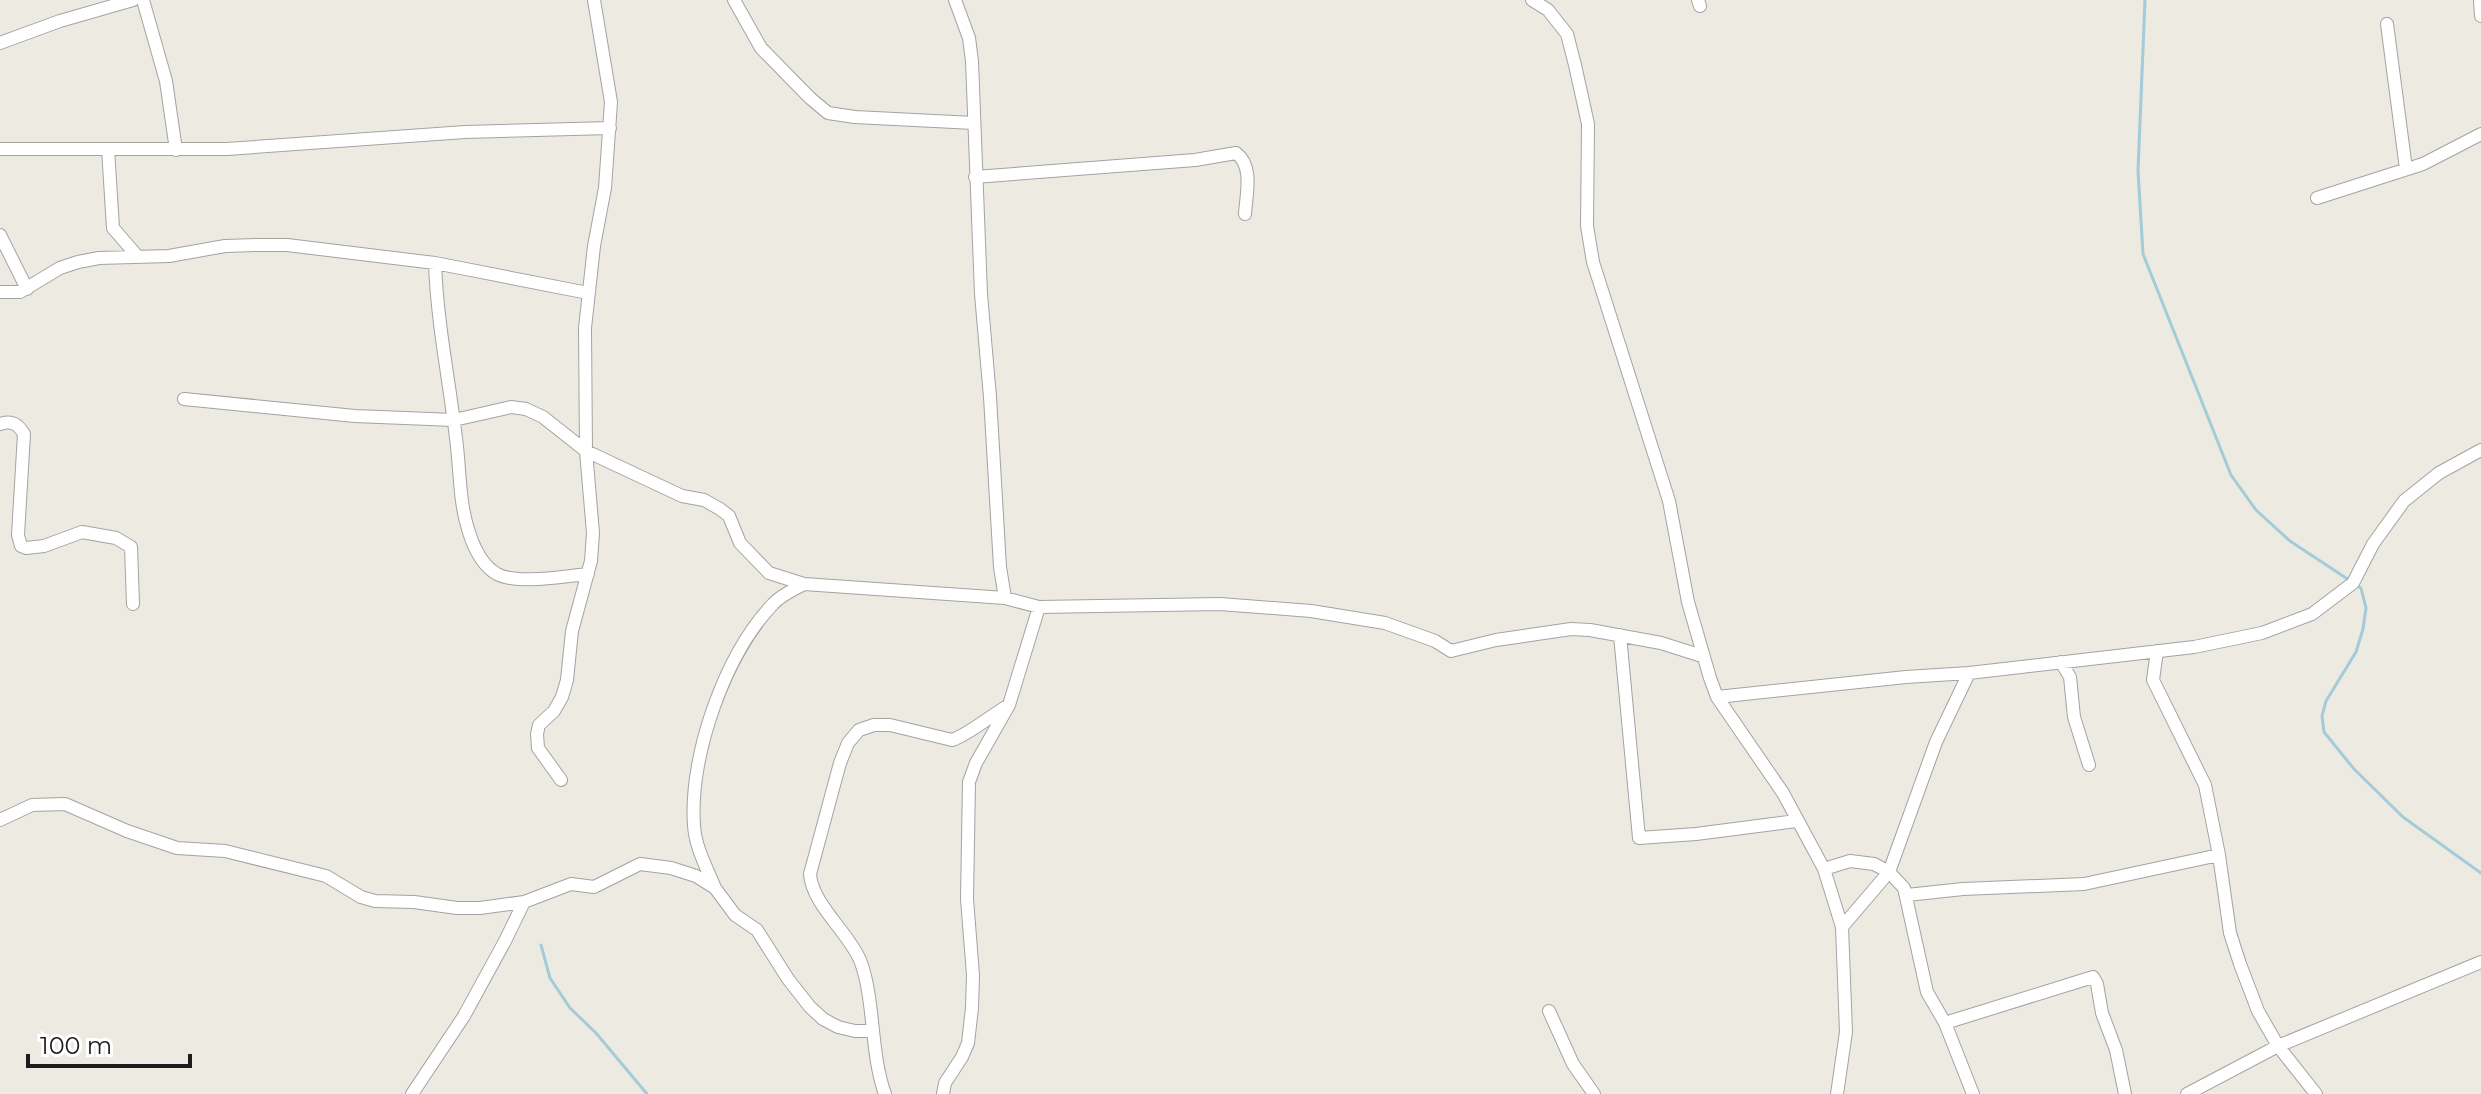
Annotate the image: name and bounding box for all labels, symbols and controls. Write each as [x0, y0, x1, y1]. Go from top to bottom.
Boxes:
scale bar [28, 1018, 190, 1068]
text: 100 m [40, 1031, 112, 1060]

